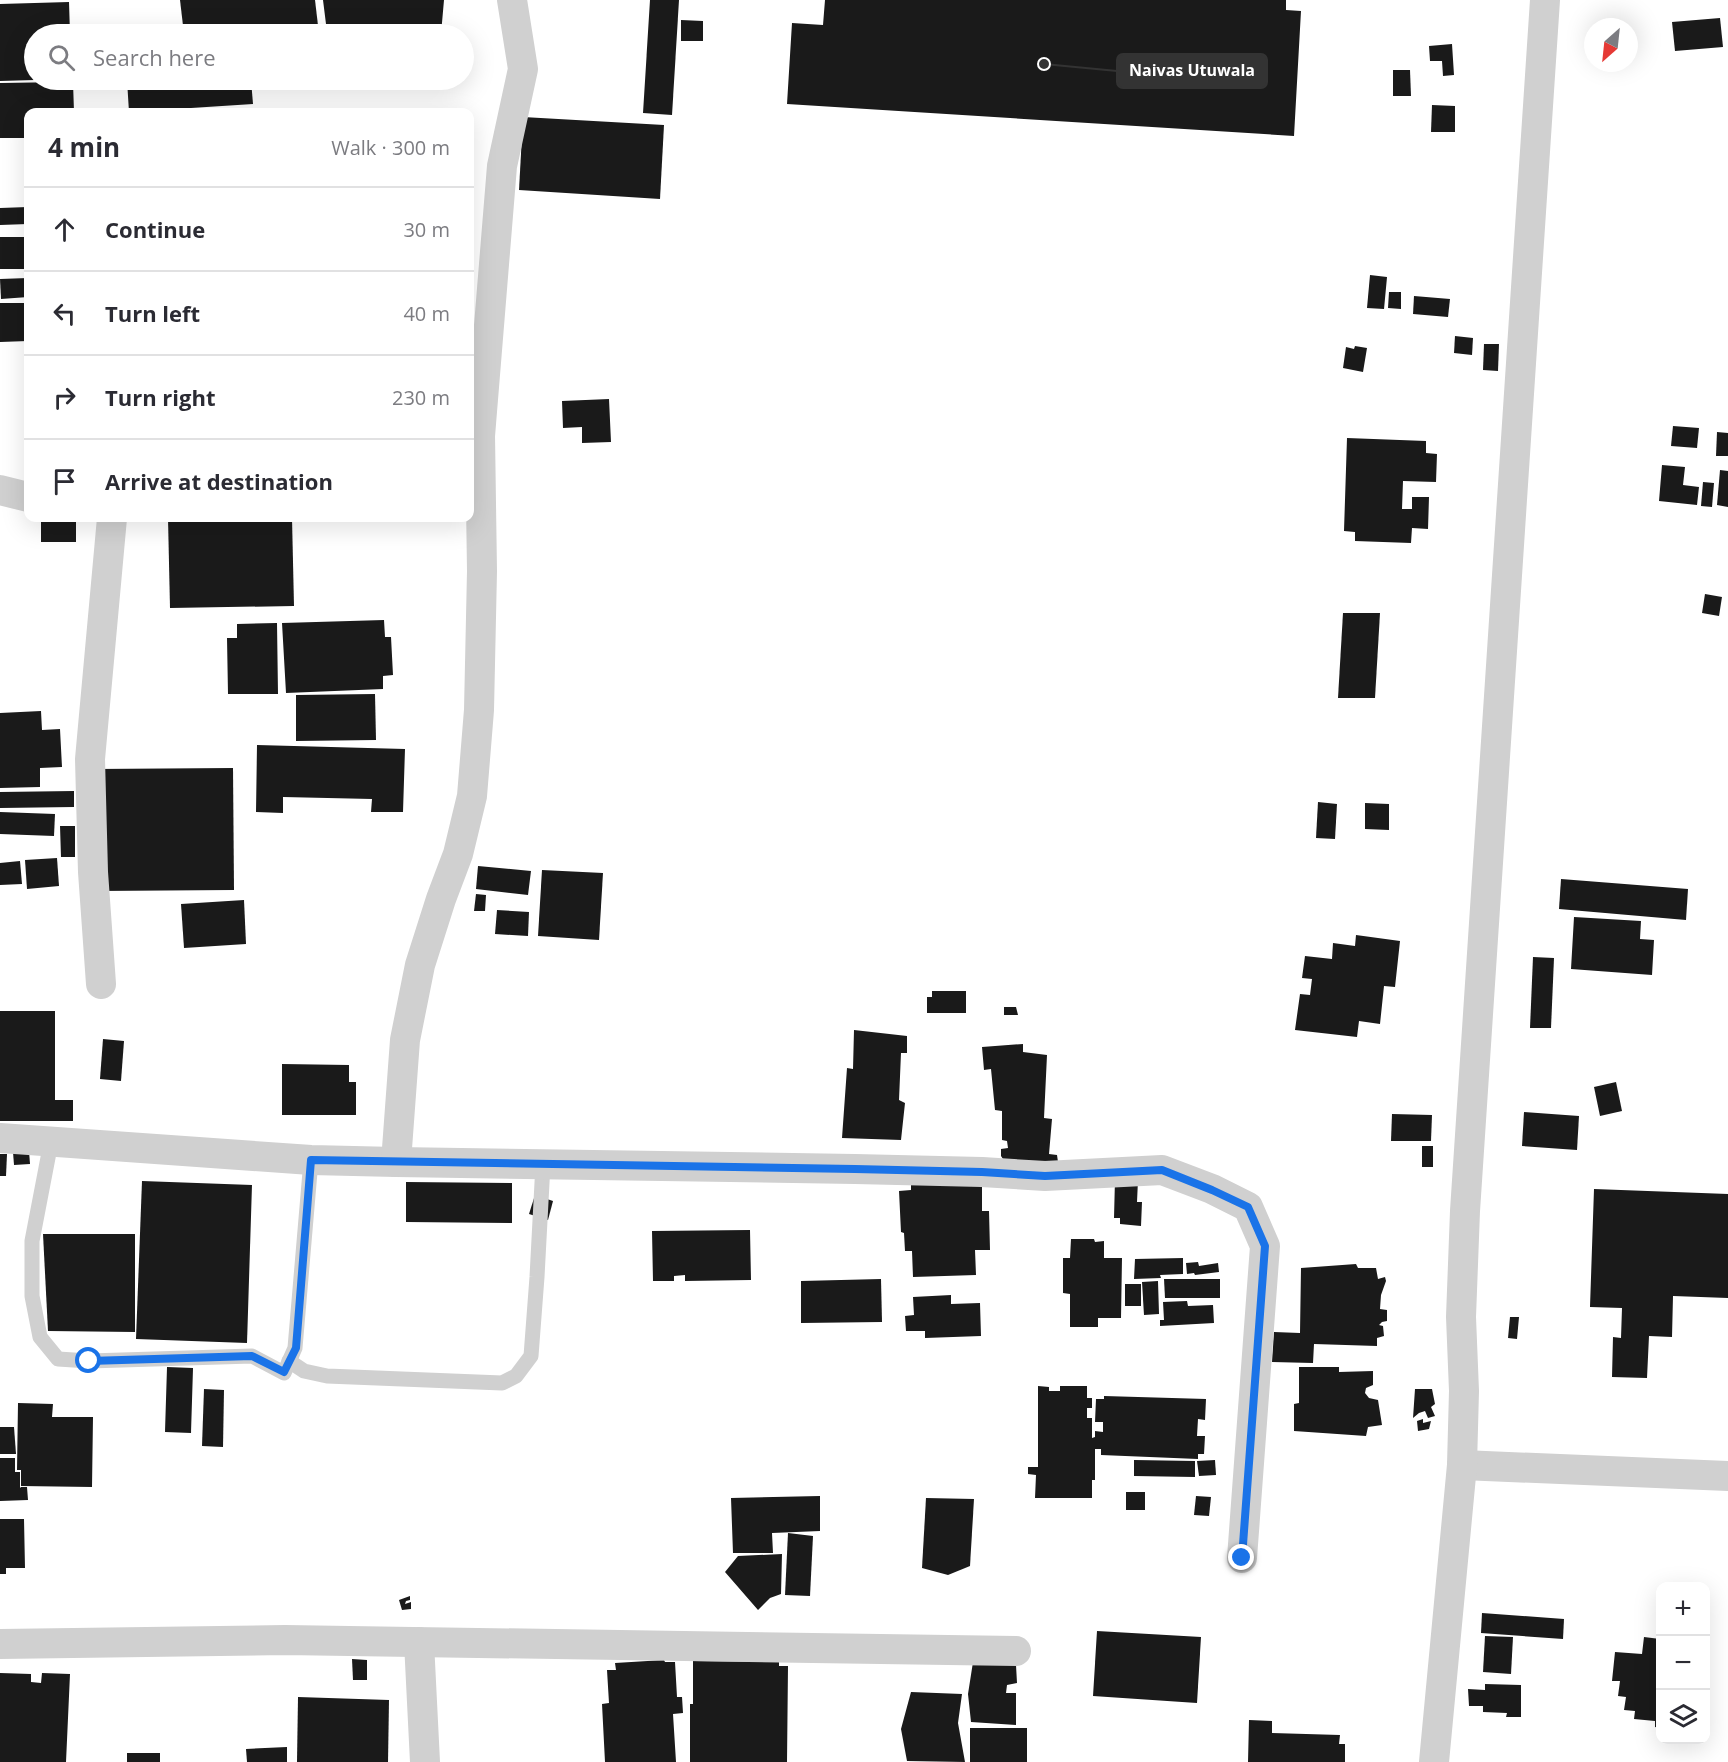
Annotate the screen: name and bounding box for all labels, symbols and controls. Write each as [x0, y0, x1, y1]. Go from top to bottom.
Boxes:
north arrow [1584, 18, 1638, 72]
search box [24, 24, 474, 90]
icon: search [45, 41, 78, 74]
text: Search here [93, 42, 216, 72]
callout: Naivas Utuwala [1117, 54, 1267, 88]
text: Naivas Utuwala [1129, 59, 1255, 81]
text: 4 min [48, 129, 120, 165]
text: Walk · 300 m [331, 134, 450, 161]
icon: ahead [48, 213, 81, 246]
text: Continue [105, 214, 205, 244]
text: 30 m [403, 216, 450, 243]
icon: left [48, 297, 81, 330]
text: Turn left [105, 298, 200, 328]
text: 40 m [403, 300, 450, 327]
icon: right [48, 381, 81, 414]
text: Turn right [105, 382, 216, 412]
text: 230 m [392, 384, 450, 411]
icon: arrive [48, 465, 81, 498]
text: Arrive at destination [105, 466, 333, 496]
route start [75, 1347, 101, 1373]
route end [1228, 1544, 1254, 1570]
map controls [1656, 1582, 1710, 1744]
button: + [1656, 1582, 1710, 1636]
button: − [1656, 1636, 1710, 1690]
button: layers [1656, 1690, 1710, 1744]

